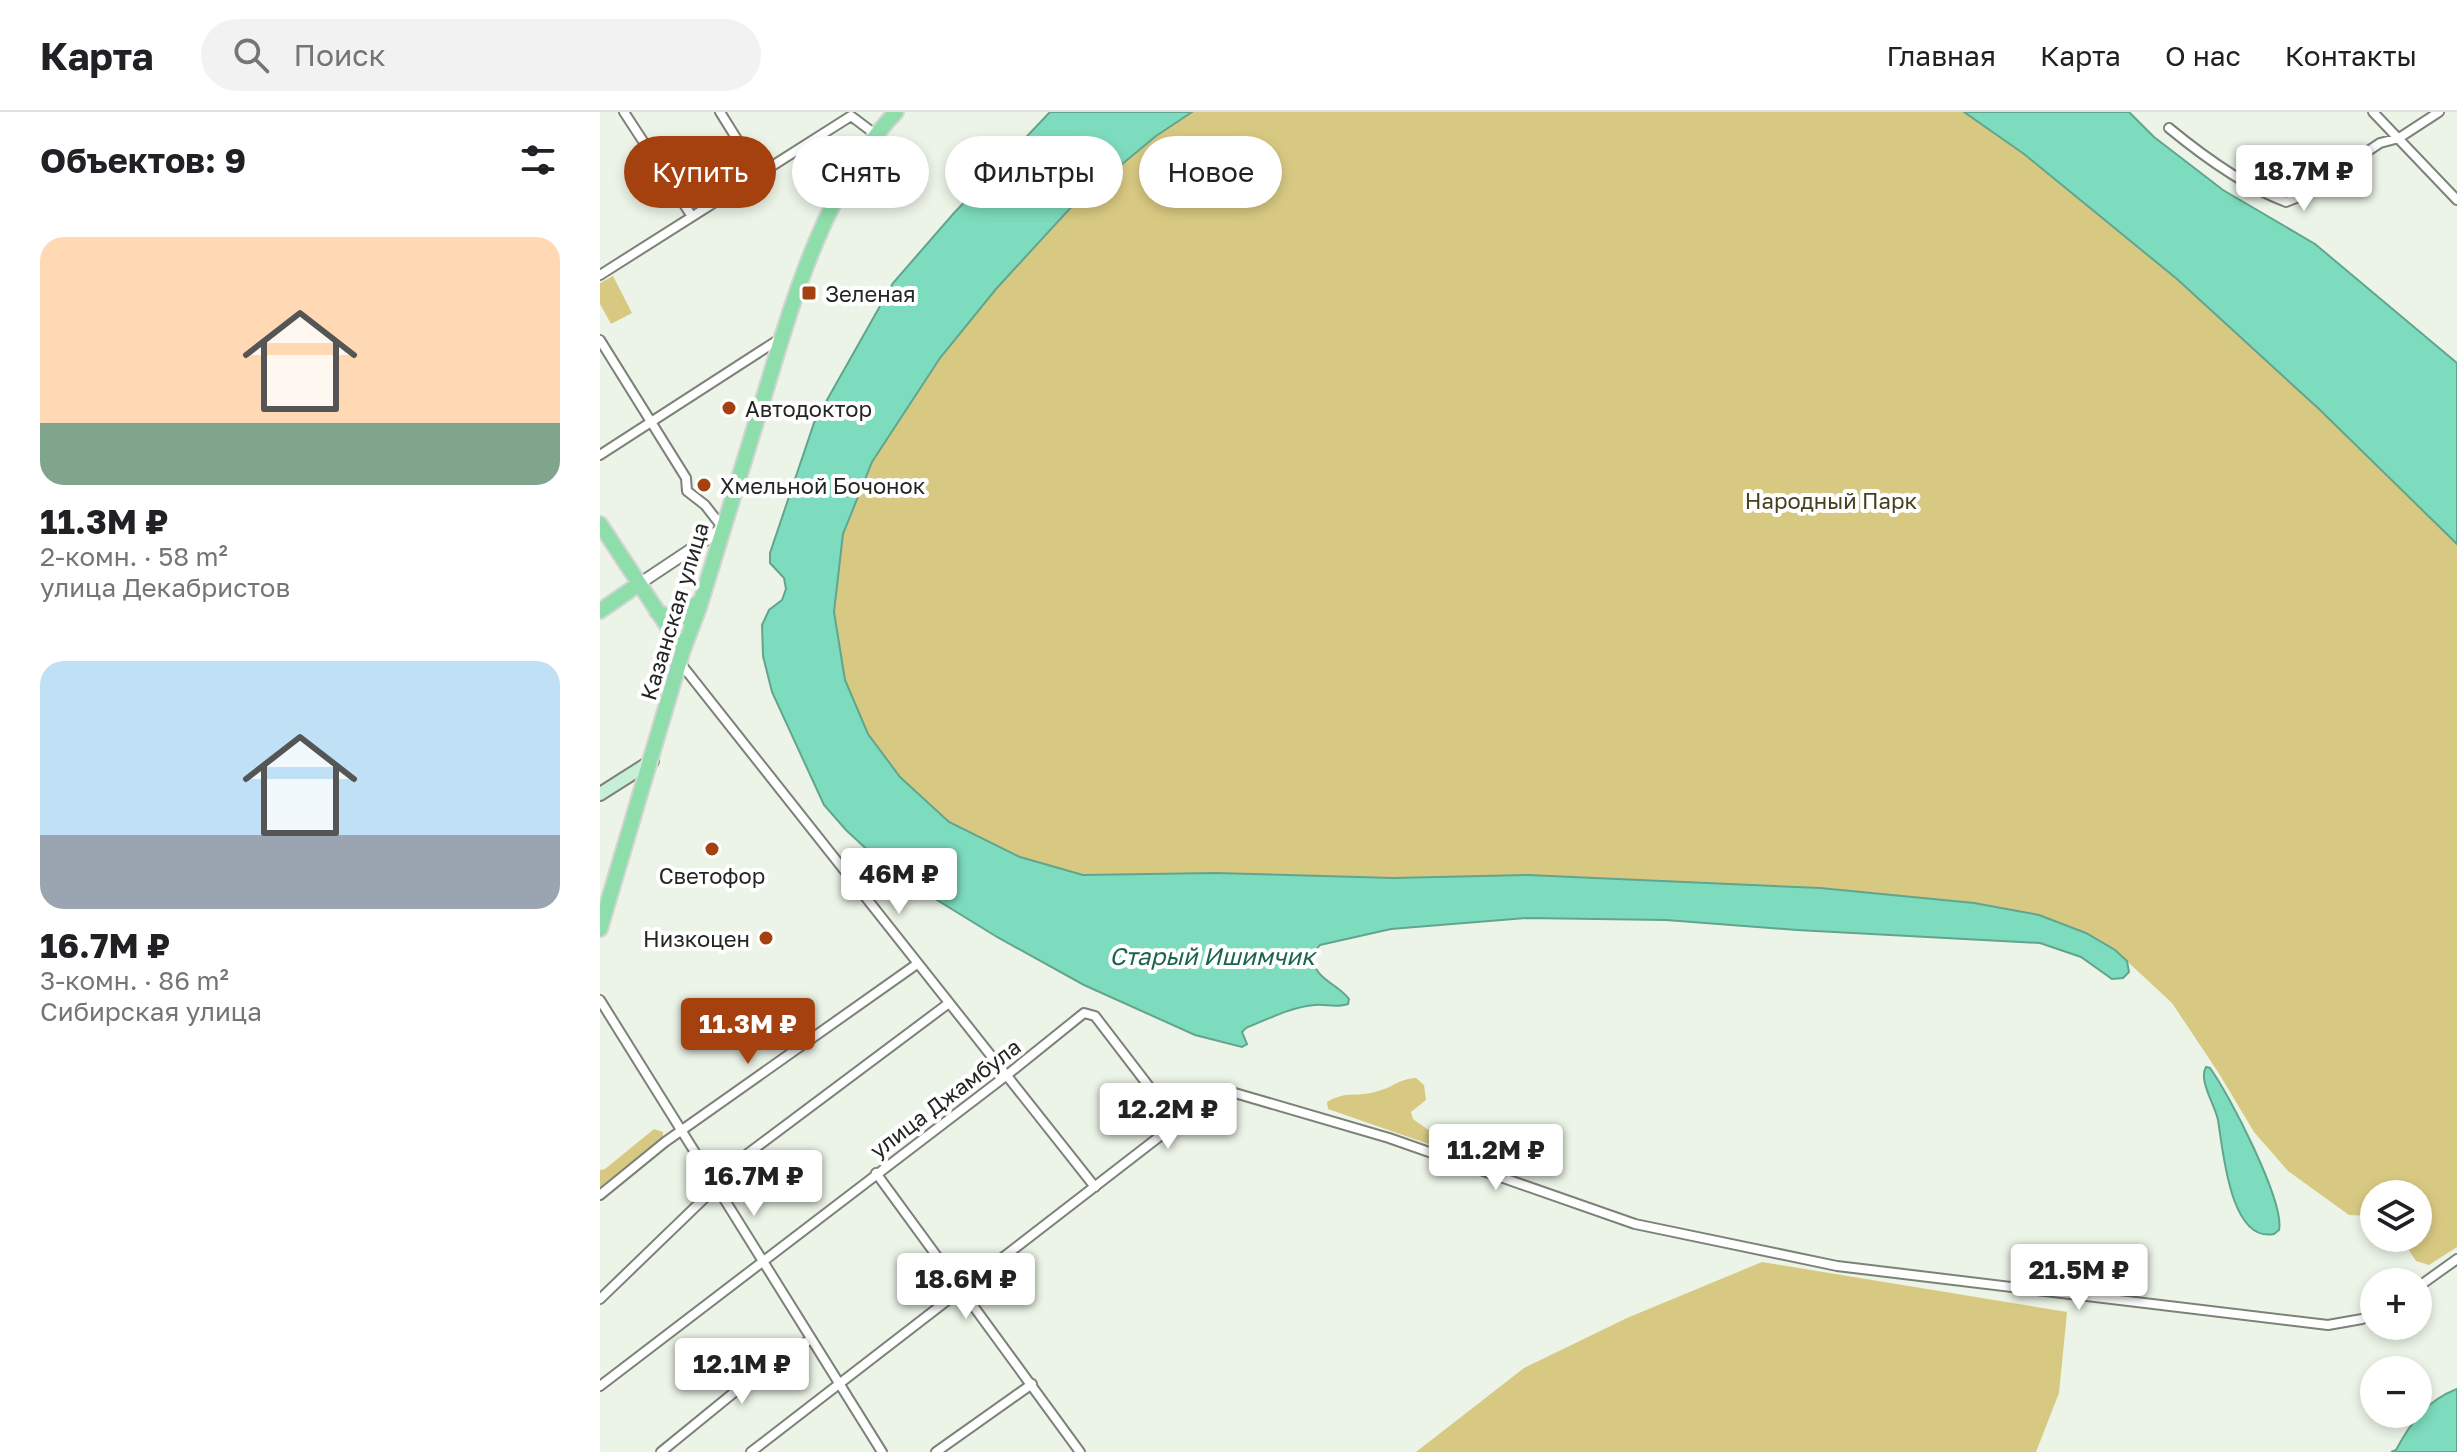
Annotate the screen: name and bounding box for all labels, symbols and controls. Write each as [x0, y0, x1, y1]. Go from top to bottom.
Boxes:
search box [201, 19, 761, 91]
text: Карта [40, 33, 153, 78]
icon: search [229, 33, 273, 77]
text: Поиск [293, 37, 386, 73]
text: Главная [1886, 39, 1996, 72]
text: Карта [2040, 39, 2121, 72]
text: О нас [2165, 39, 2241, 72]
text: Контакты [2285, 39, 2417, 72]
chip: Купить [624, 136, 776, 208]
chip: Снять [792, 136, 929, 208]
chip: Фильтры [945, 136, 1123, 208]
chip: Новое [1139, 136, 1282, 208]
icon: filters [516, 138, 560, 182]
text: Объектов: 9 [40, 140, 246, 180]
pin: 18.7M ₽ [2230, 145, 2378, 213]
text: 18.7M ₽ [2254, 155, 2354, 186]
place label: Зеленая [825, 280, 916, 307]
marker: Зеленая [800, 284, 818, 302]
icon: home [228, 289, 372, 433]
place label: Автодоктор [745, 395, 872, 422]
marker: Автодоктор [720, 399, 738, 417]
place label: Хмельной Бочонок [720, 472, 926, 499]
marker: Хмельной Бочонок [695, 476, 713, 494]
park label: Народный Парк [1745, 487, 1918, 514]
text: 11.3M ₽ [40, 501, 168, 541]
street label: Казанская улица [634, 519, 714, 703]
text: 2-комн. · 58 m² [40, 541, 228, 572]
text: улица Декабристов [40, 572, 290, 603]
icon: home [228, 713, 372, 857]
marker: Светофор [703, 840, 721, 858]
pin: 46M ₽ [843, 848, 955, 916]
text: 46M ₽ [859, 858, 939, 889]
place label: Светофор [659, 862, 765, 889]
text: 16.7M ₽ [40, 925, 170, 965]
place label: Низкоцен [643, 925, 750, 952]
marker: Низкоцен [757, 929, 775, 947]
water label: Старый Ишимчик [1109, 941, 1318, 970]
text: 3-комн. · 86 m² [40, 965, 229, 996]
text: Сибирская улица [40, 996, 262, 1027]
pin: 11.3M ₽ [674, 998, 822, 1066]
text: 11.3M ₽ [699, 1008, 797, 1039]
street label: улица Джамбула [864, 1033, 1026, 1163]
pin: 12.2M ₽ [1094, 1083, 1242, 1151]
text: 12.2M ₽ [1118, 1093, 1218, 1124]
pin: 11.2M ₽ [1422, 1124, 1570, 1192]
text: 11.2M ₽ [1447, 1134, 1545, 1165]
pin: 16.7M ₽ [680, 1150, 828, 1218]
text: 16.7M ₽ [704, 1160, 804, 1191]
map controls [2360, 1180, 2432, 1428]
button: layers [2360, 1180, 2432, 1252]
pin: 21.5M ₽ [2005, 1244, 2153, 1312]
pin: 18.6M ₽ [892, 1253, 1040, 1321]
text: 21.5M ₽ [2029, 1254, 2129, 1285]
text: 18.6M ₽ [915, 1263, 1017, 1294]
button: + [2360, 1268, 2432, 1340]
pin: 12.1M ₽ [668, 1338, 816, 1406]
text: 12.1M ₽ [693, 1348, 791, 1379]
button: − [2360, 1356, 2432, 1428]

